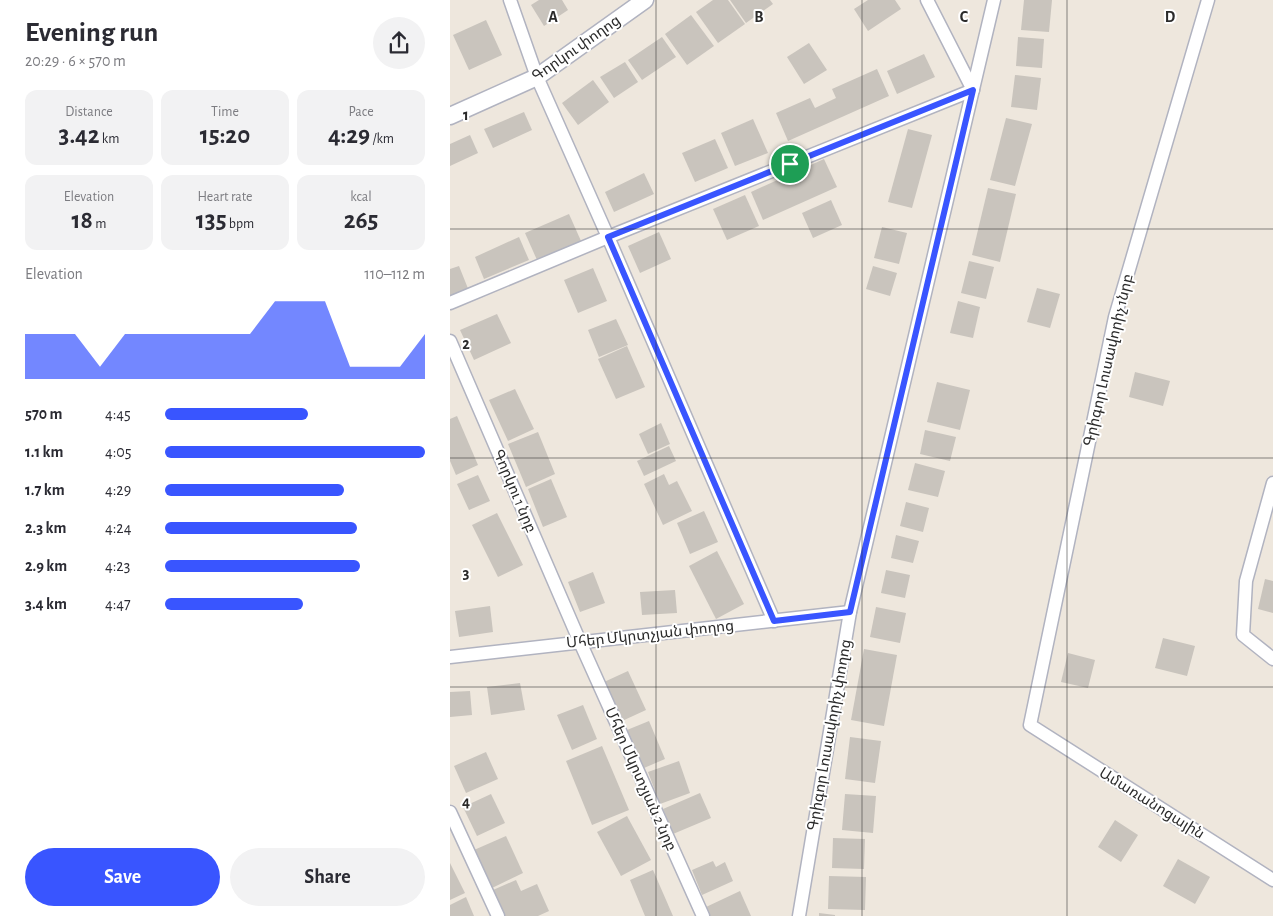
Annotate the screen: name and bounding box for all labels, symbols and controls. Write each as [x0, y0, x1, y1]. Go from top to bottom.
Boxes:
text: A [548, 9, 558, 25]
text: B [754, 9, 764, 25]
text: C [960, 9, 969, 25]
text: D [1165, 9, 1176, 25]
street label: Գորկու փողոց [529, 13, 624, 85]
button: share [373, 17, 425, 69]
text: Evening run [25, 19, 158, 47]
text: 20:29 · 6 × 570 m [25, 53, 126, 69]
text: Distance [65, 105, 113, 119]
text: Time [211, 105, 239, 119]
text: Pace [348, 105, 374, 119]
text: 1 [463, 107, 469, 123]
text: 3.42 [59, 123, 99, 148]
text: 15:20 [200, 123, 250, 148]
text: 4:29 [328, 123, 370, 148]
text: km [99, 132, 119, 146]
text: /km [370, 132, 394, 146]
pin [769, 143, 811, 185]
icon: arrive [776, 150, 804, 178]
text: Elevation [64, 190, 114, 204]
text: Heart rate [198, 190, 252, 204]
text: kcal [350, 190, 372, 204]
text: 18 [72, 208, 93, 233]
text: 135 [196, 208, 226, 233]
text: 265 [344, 208, 378, 233]
text: m [93, 217, 106, 231]
text: bpm [226, 217, 254, 231]
text: Elevation [25, 266, 83, 282]
text: 110–112 m [364, 266, 425, 282]
street label: Գրիգոր Լուսավորիչ 1նրբ [1080, 272, 1137, 448]
text: 2 [462, 336, 470, 352]
text: 570 m [25, 406, 63, 422]
text: 4:45 [105, 406, 131, 422]
text: 1.1 km [25, 444, 63, 460]
text: 4:05 [105, 444, 132, 460]
street label: Գորկու 1 նրբ [489, 447, 540, 535]
text: 1.7 km [25, 482, 65, 498]
text: 4:29 [105, 482, 131, 498]
text: 2.3 km [25, 520, 66, 536]
text: 4:24 [105, 520, 131, 536]
text: 2.9 km [25, 558, 67, 574]
text: 4:23 [105, 558, 130, 574]
text: 3 [463, 565, 470, 581]
text: 3.4 km [25, 596, 67, 612]
text: 4:47 [105, 596, 131, 612]
street label: Մհեր Մկրտչյան փողոց [565, 617, 735, 652]
street label: Գրիգոր Լուսավորիչ փողոց [805, 638, 855, 832]
street label: Մհեր Մկրտչյան 2 նրբ [601, 705, 680, 854]
street label: Ամառանոցային [1096, 764, 1208, 843]
text: 4 [462, 794, 470, 810]
button: Save [25, 848, 220, 906]
button: Share [230, 848, 425, 906]

